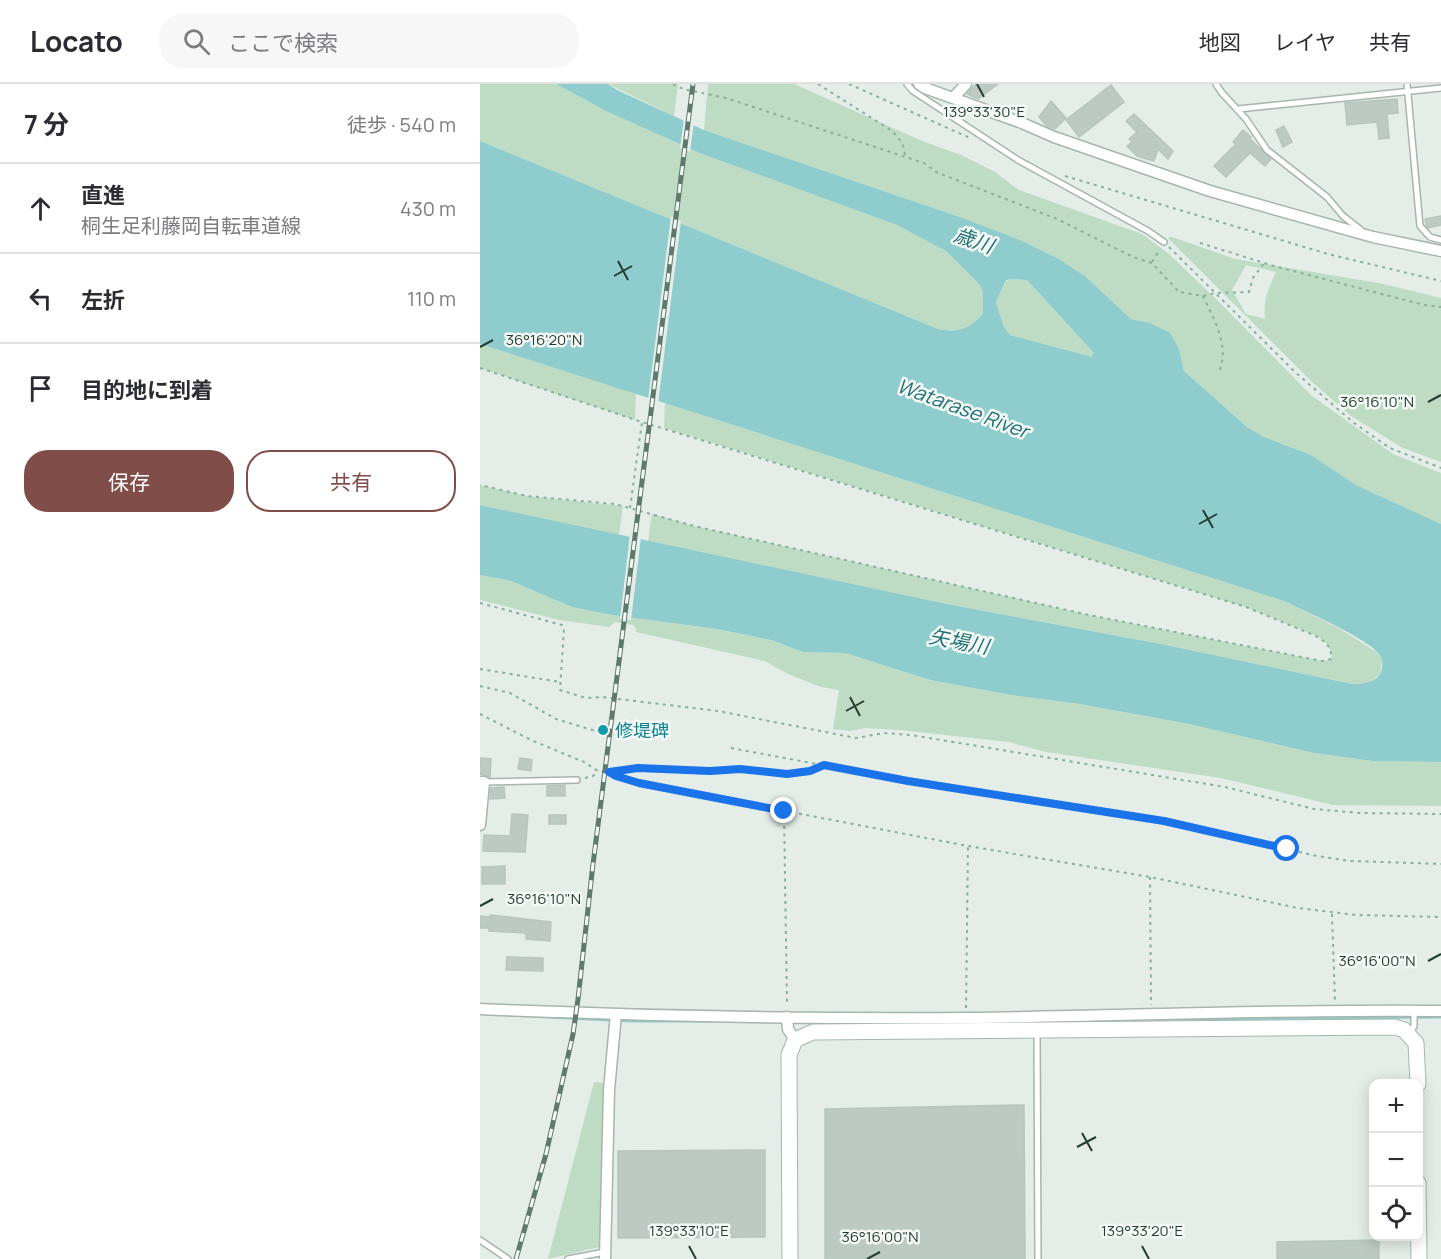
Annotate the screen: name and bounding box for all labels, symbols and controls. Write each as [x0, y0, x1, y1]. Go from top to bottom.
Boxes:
search box [159, 14, 579, 68]
text: Locato [30, 22, 123, 60]
icon: search [180, 25, 213, 58]
text: ここで検索 [228, 28, 338, 58]
text: 地図 [1199, 28, 1241, 56]
text: レイヤ [1274, 28, 1336, 56]
text: 共有 [1369, 28, 1411, 56]
text: 139°33'30"E [943, 101, 1025, 122]
text: 7 分 [24, 106, 69, 142]
text: 徒歩 · 540 m [347, 111, 456, 138]
text: 直進 [81, 180, 125, 210]
icon: ahead [24, 192, 57, 225]
text: 430 m [400, 195, 456, 222]
text: 桐生足利藤岡自転車道線 [81, 212, 301, 239]
water label: 歳川 [951, 221, 999, 260]
icon: left [24, 282, 57, 315]
text: 左折 [81, 285, 125, 315]
text: 110 m [407, 285, 456, 312]
text: 36°16'20"N [506, 329, 582, 350]
icon: arrive [24, 372, 57, 405]
water label: Watarase River [893, 372, 1035, 445]
text: 目的地に到着 [81, 375, 213, 405]
text: 36°16'10"N [1340, 391, 1414, 412]
button: 保存 [24, 450, 234, 512]
button: 共有 [246, 450, 456, 512]
water label: 矢場川 [927, 622, 993, 660]
place label: 修堤碑 [615, 718, 669, 742]
marker: 修堤碑 [596, 723, 610, 737]
route end [770, 797, 796, 823]
route start [1273, 835, 1299, 861]
text: 36°16'10"N [507, 888, 581, 909]
text: 36°16'00"N [1338, 950, 1416, 971]
map controls [1369, 1079, 1423, 1241]
button: + [1369, 1079, 1423, 1133]
button: − [1369, 1133, 1423, 1187]
button: locate [1369, 1187, 1423, 1241]
text: 139°33'10"E [649, 1220, 729, 1241]
text: 139°33'20"E [1101, 1220, 1183, 1241]
text: 36°16'00"N [841, 1226, 919, 1247]

